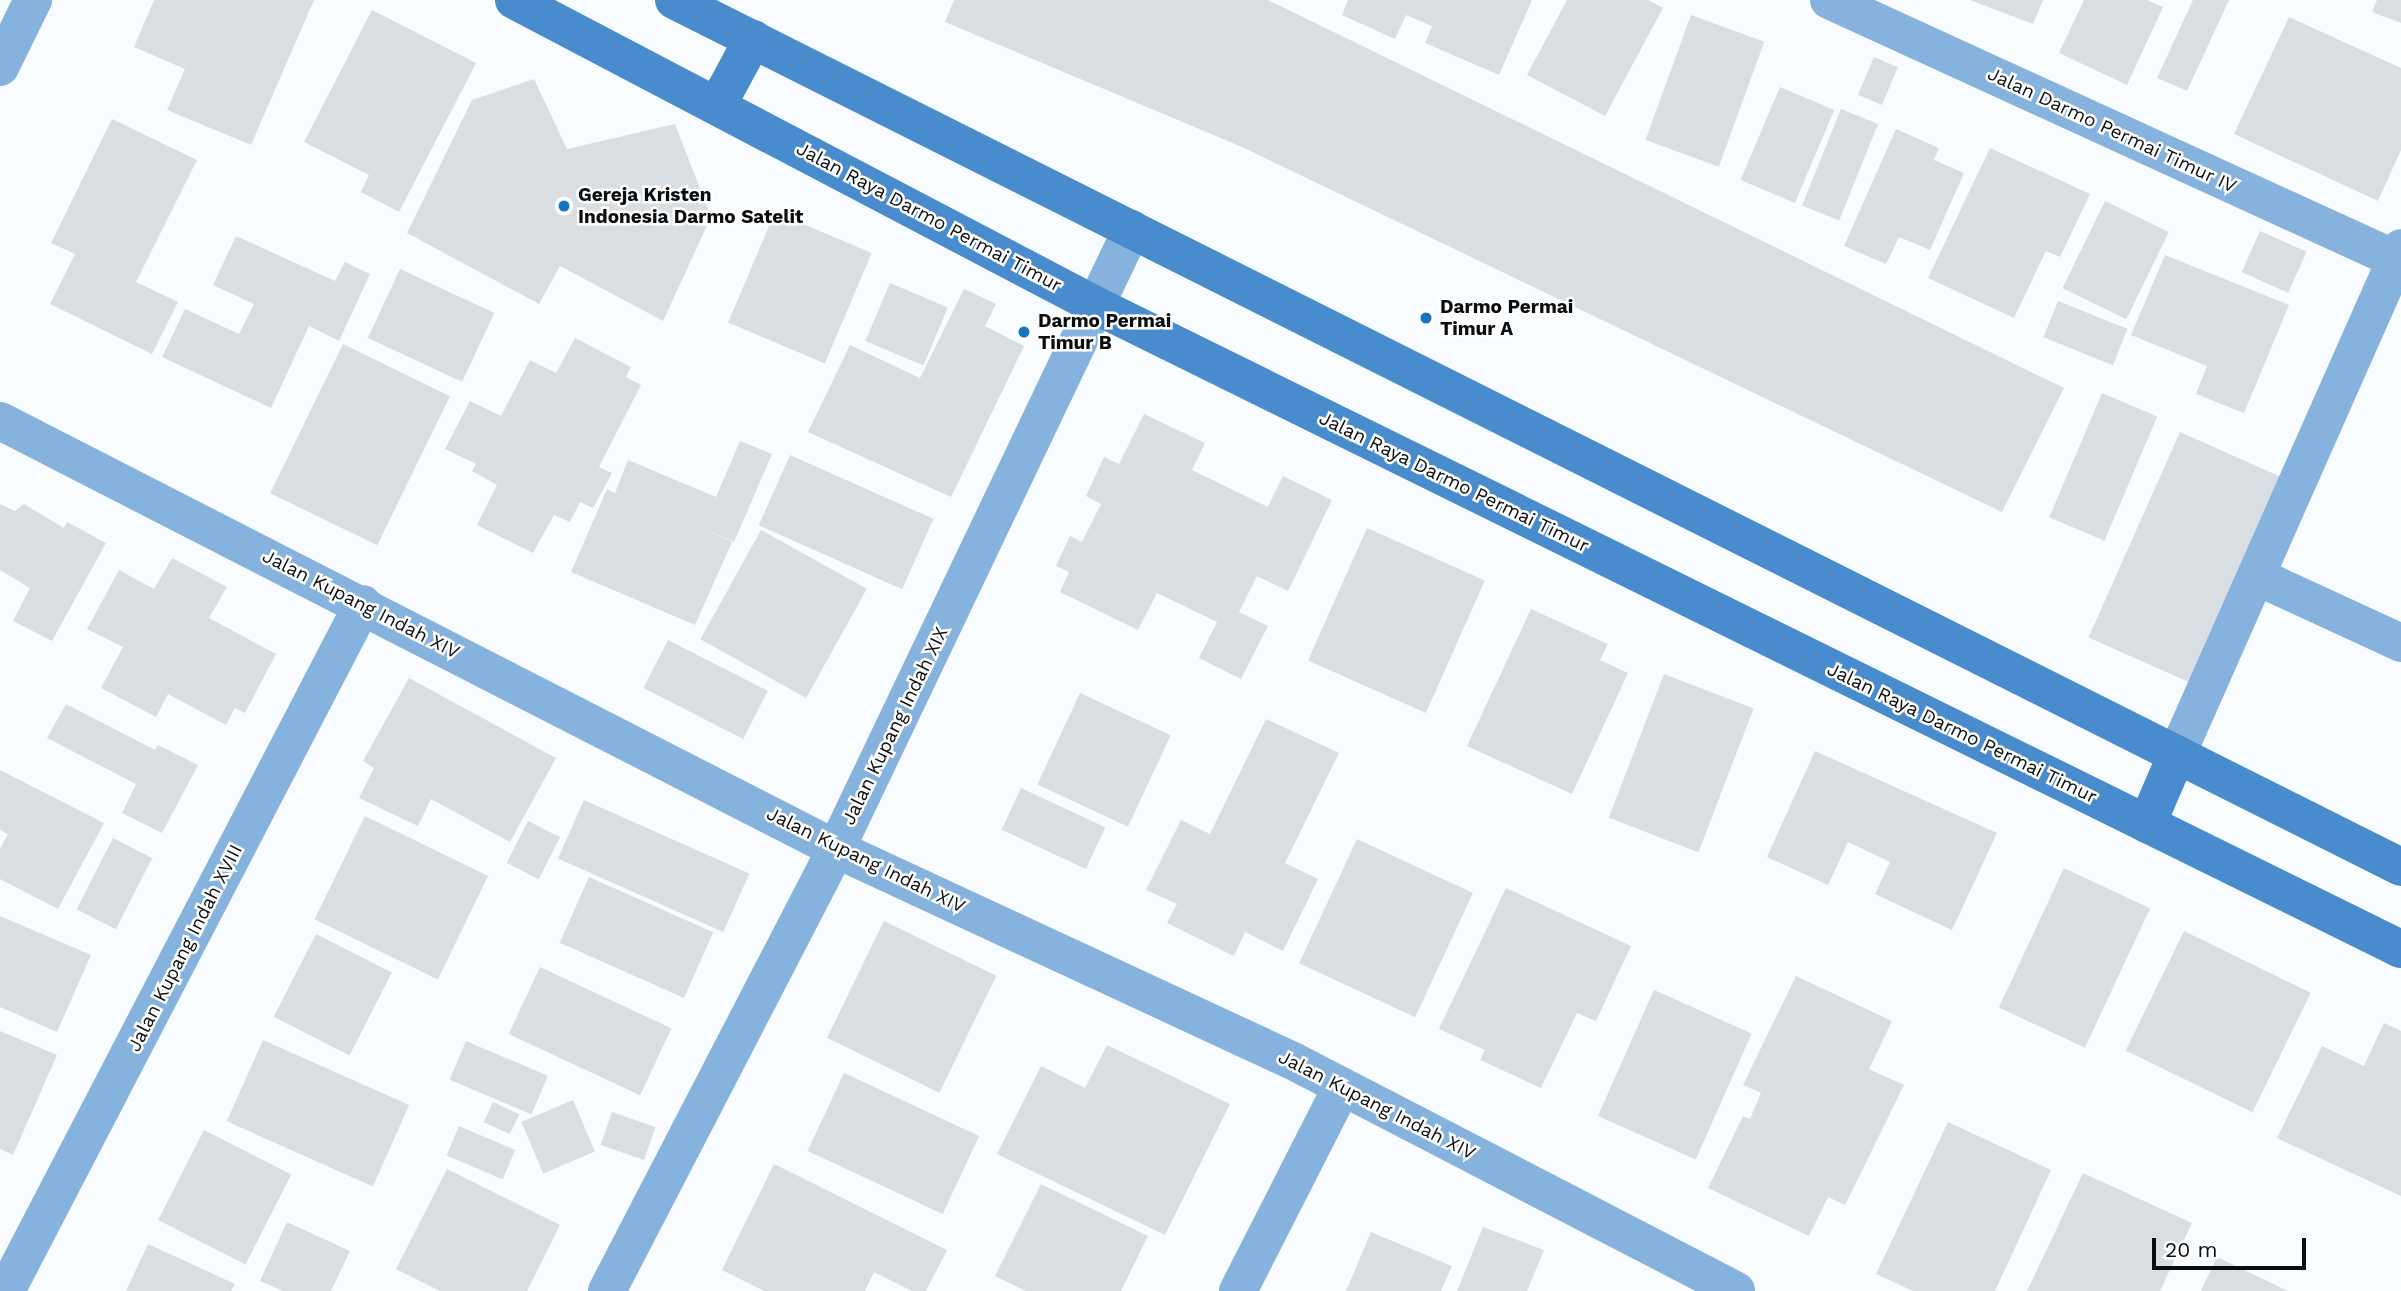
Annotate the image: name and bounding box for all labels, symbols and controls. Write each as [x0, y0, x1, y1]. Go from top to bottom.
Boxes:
street label: Jalan Darmo Permai Timur IV [1984, 62, 2240, 198]
street label: Jalan Raya Darmo Permai Timur [792, 137, 1066, 297]
place label: Gereja Kristen Indonesia Darmo Satelit [578, 184, 803, 228]
marker: Gereja Kristen Indonesia Darmo Satelit [556, 198, 572, 214]
place label: Darmo Permai Timur A [1440, 296, 1573, 340]
place label: Darmo Permai Timur B [1038, 310, 1171, 354]
marker: Darmo Permai Timur A [1418, 310, 1434, 326]
marker: Darmo Permai Timur B [1016, 324, 1032, 340]
street label: Jalan Raya Darmo Permai Timur [1315, 406, 1593, 558]
street label: Jalan Kupang Indah XIV [259, 544, 463, 664]
street label: Jalan Kupang Indah XIX [837, 623, 953, 829]
street label: Jalan Raya Darmo Permai Timur [1823, 657, 2101, 809]
street label: Jalan Kupang Indah XIV [763, 802, 969, 918]
street label: Jalan Kupang Indah XVIII [123, 841, 247, 1055]
street label: Jalan Kupang Indah XIV [1275, 1045, 1479, 1165]
scale bar [2156, 1224, 2310, 1268]
text: 20 m [2165, 1237, 2217, 1262]

